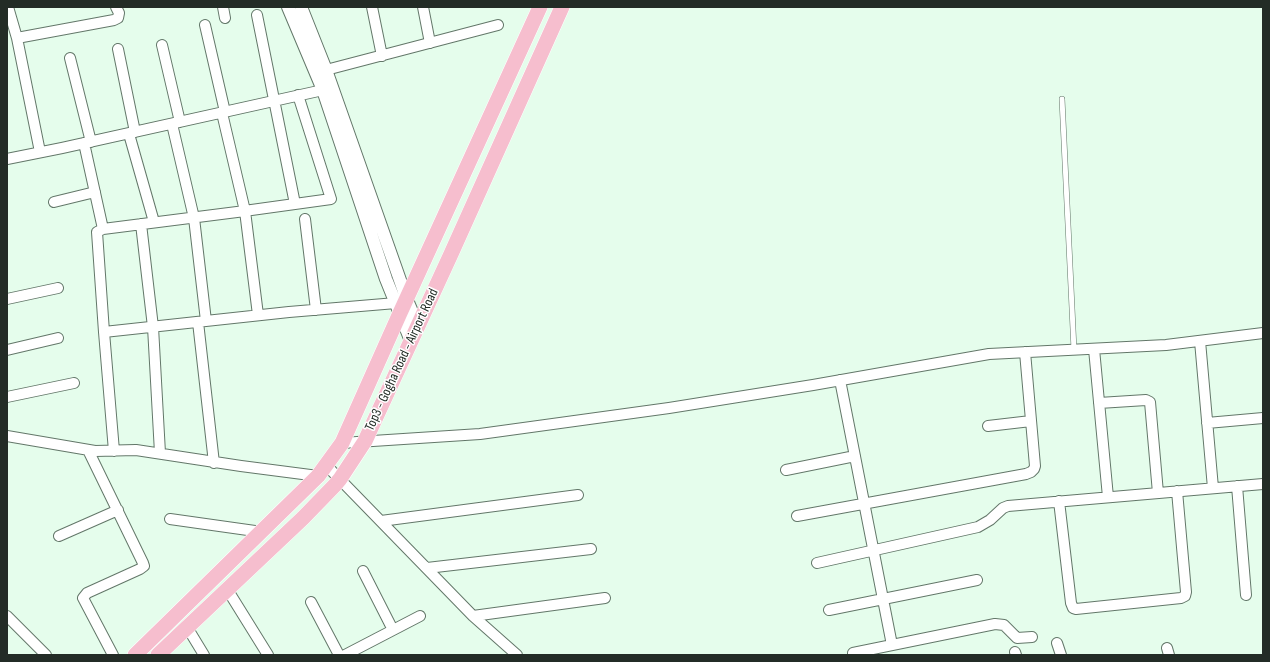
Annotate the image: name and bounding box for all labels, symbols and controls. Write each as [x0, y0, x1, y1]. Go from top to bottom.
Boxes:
street label: Top3 - Gogha Road - Airport Road [362, 286, 442, 434]

